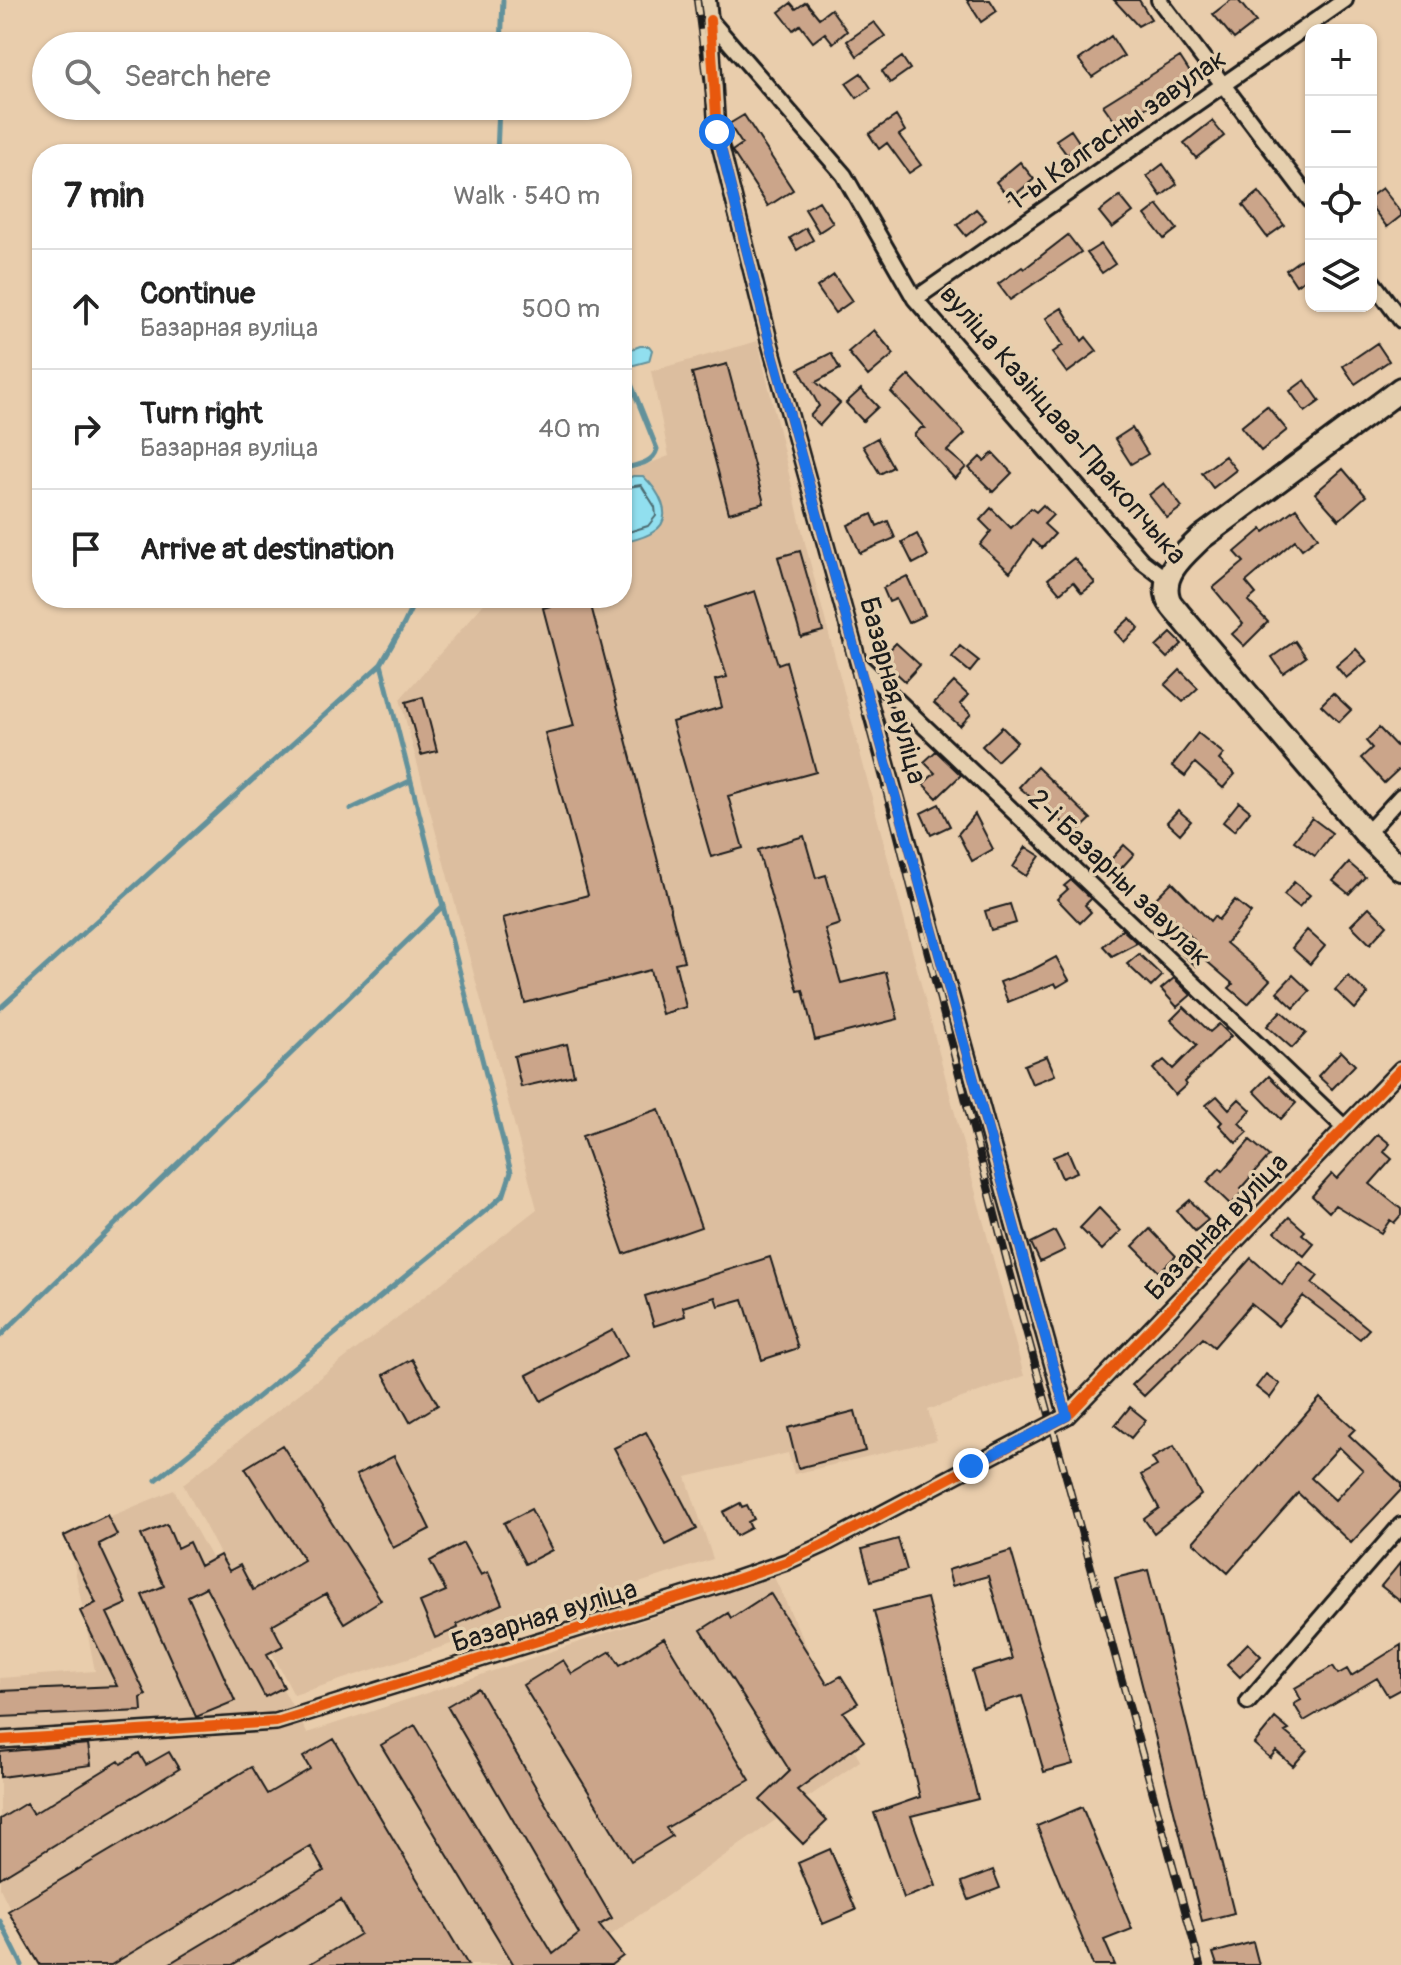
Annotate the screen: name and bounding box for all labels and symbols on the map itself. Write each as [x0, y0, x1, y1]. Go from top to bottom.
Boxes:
street label: 1-ы Калгасны завулак [1000, 41, 1233, 219]
route start [699, 114, 735, 150]
street label: вуліца Казінцава-Пракопчыка [932, 278, 1194, 572]
street label: Базарная вуліца [851, 593, 934, 788]
street label: 2-і Базарны завулак [1020, 782, 1218, 974]
street label: Базарная вуліца [1138, 1146, 1296, 1308]
route end [953, 1448, 989, 1484]
street label: Базарная вуліца [448, 1572, 641, 1661]

